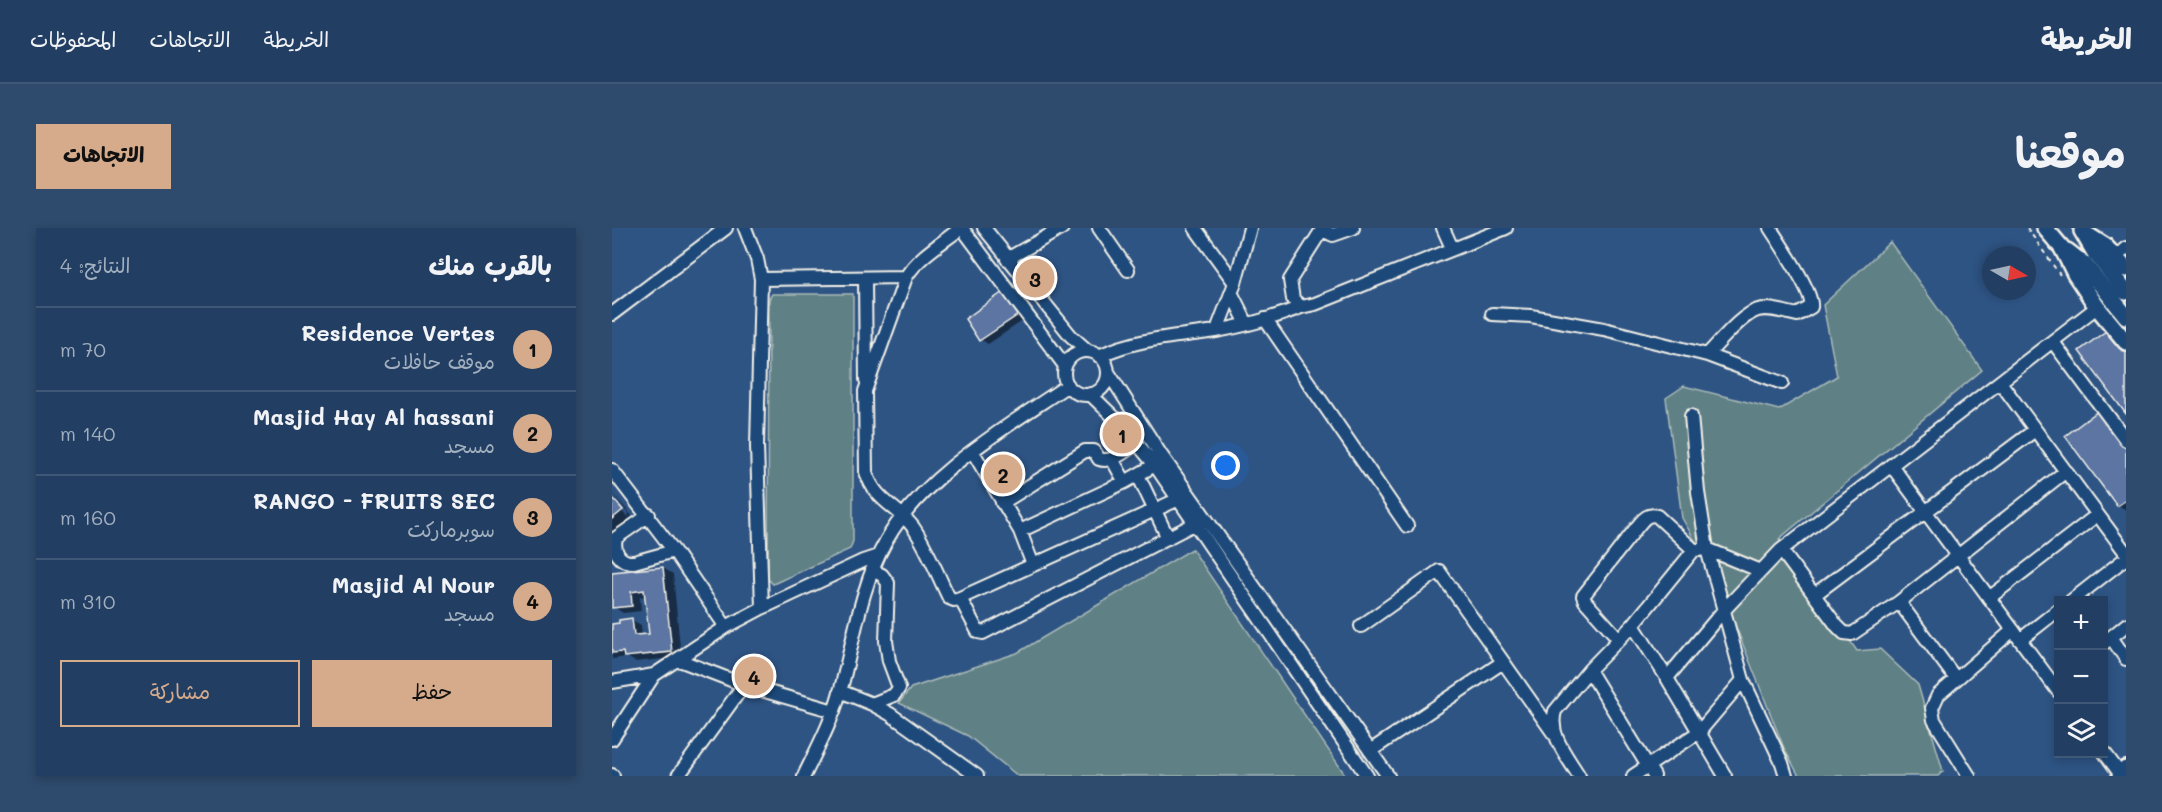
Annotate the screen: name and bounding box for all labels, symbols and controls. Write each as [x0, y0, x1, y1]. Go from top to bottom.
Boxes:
text: الخريطة [2041, 20, 2132, 56]
text: المحفوظات [30, 25, 116, 52]
text: الاتجاهات [149, 25, 231, 52]
text: الخريطة [264, 25, 329, 52]
button: الاتجاهات [36, 124, 171, 189]
text: موقعنا [2015, 124, 2126, 179]
north arrow [1982, 246, 2036, 300]
text: بالقرب منك [429, 248, 552, 282]
text: النتائج: 4 [60, 252, 131, 278]
pin: 3 [1016, 256, 1054, 300]
text: Residence Vertes [301, 318, 495, 347]
text: 70 m [60, 336, 106, 362]
text: 1 [528, 336, 537, 362]
text: موقف حافلات [384, 348, 495, 374]
text: Masjid Hay Al hassani [253, 402, 495, 431]
pin: 1 [1102, 412, 1142, 456]
text: 140 m [60, 420, 115, 446]
text: 2 [527, 420, 538, 446]
text: مسجد [444, 432, 495, 458]
your location [1211, 451, 1240, 480]
pin: 2 [984, 452, 1022, 496]
text: RANGO - FRUITS SEC [253, 486, 495, 515]
text: 160 m [60, 504, 116, 530]
text: 3 [527, 504, 539, 530]
text: سوبرماركت [407, 516, 495, 542]
text: Masjid Al Nour [332, 570, 495, 599]
text: 310 m [60, 588, 115, 614]
text: 4 [526, 588, 539, 614]
map controls [2054, 596, 2108, 758]
button: + [2054, 596, 2108, 650]
text: مسجد [444, 600, 495, 626]
button: − [2054, 650, 2108, 704]
pin: 4 [734, 654, 774, 698]
button: مشاركة [60, 660, 300, 727]
button: حفظ [312, 660, 552, 727]
button: layers [2054, 704, 2108, 758]

